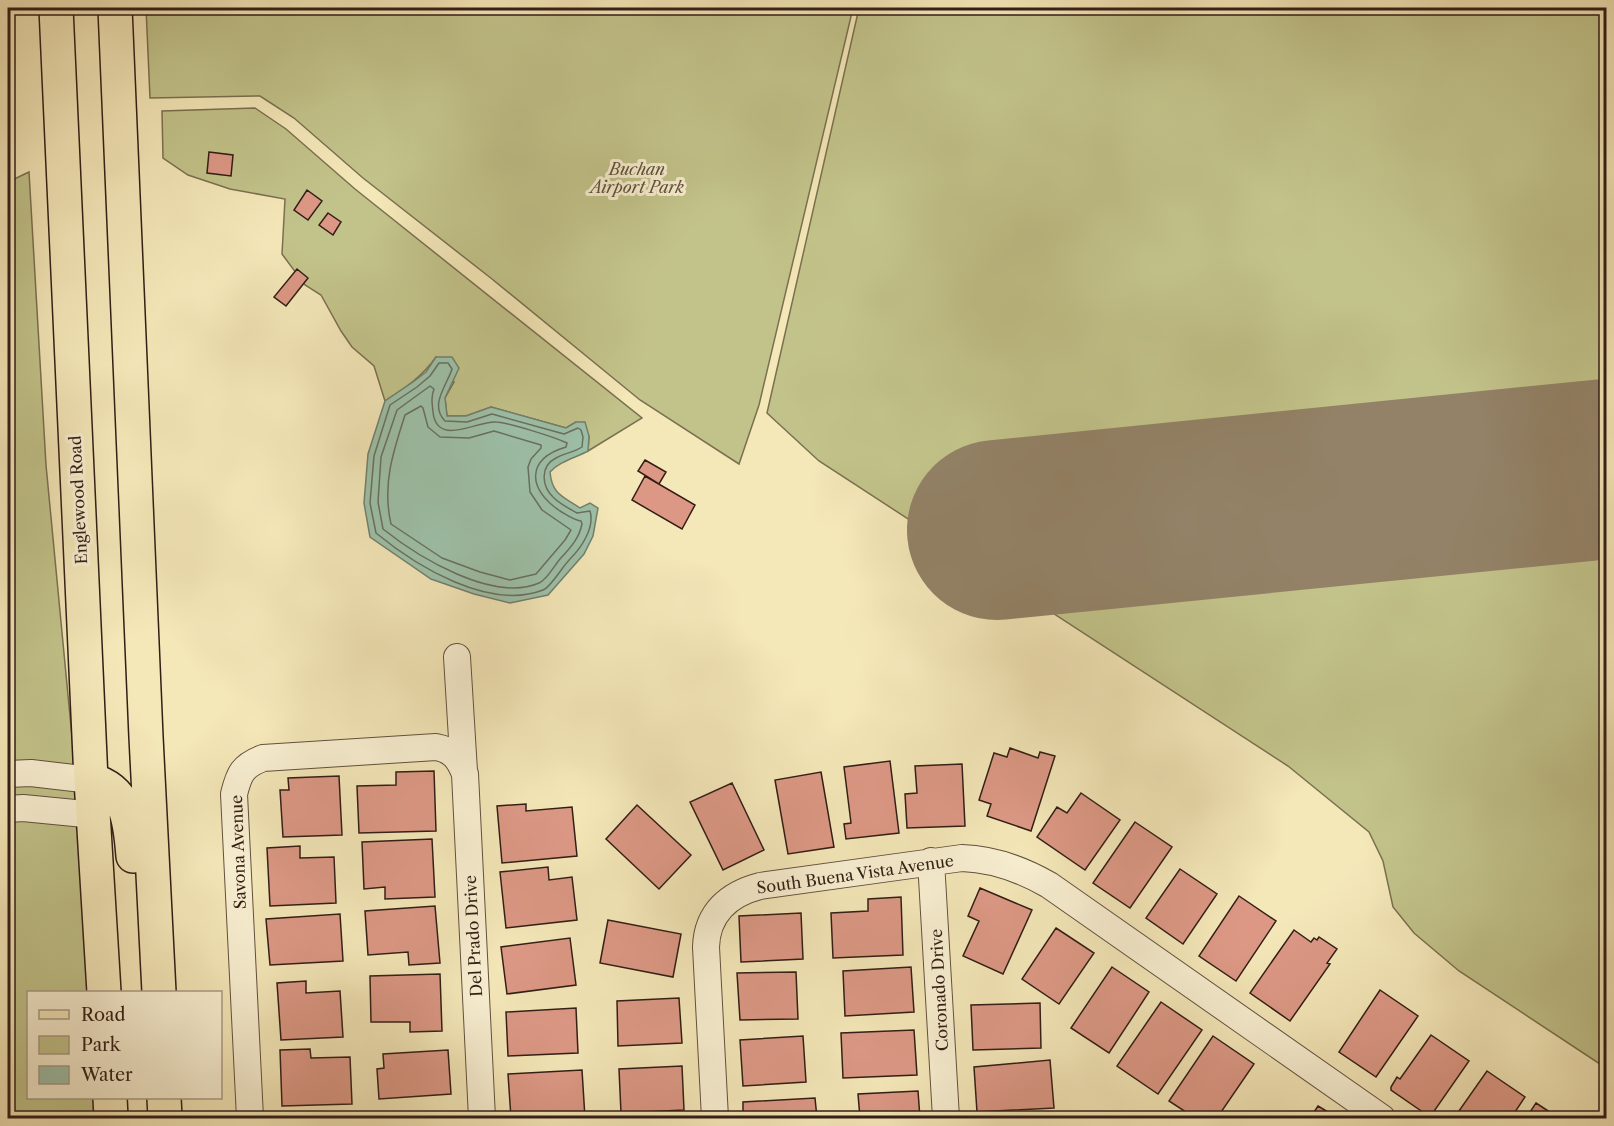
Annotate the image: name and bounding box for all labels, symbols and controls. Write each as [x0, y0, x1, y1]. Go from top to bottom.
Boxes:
park label: Buchan Airport Park [587, 159, 684, 197]
street label: Englewood Road [65, 435, 91, 565]
street label: Savona Avenue [226, 794, 250, 909]
street label: South Buena Vista Avenue [755, 850, 955, 898]
street label: Del Prado Drive [460, 875, 486, 997]
street label: Coronado Drive [926, 928, 952, 1052]
legend [27, 991, 222, 1099]
text: Road [81, 1004, 126, 1026]
text: Park [81, 1034, 122, 1056]
text: Water [80, 1064, 133, 1086]

